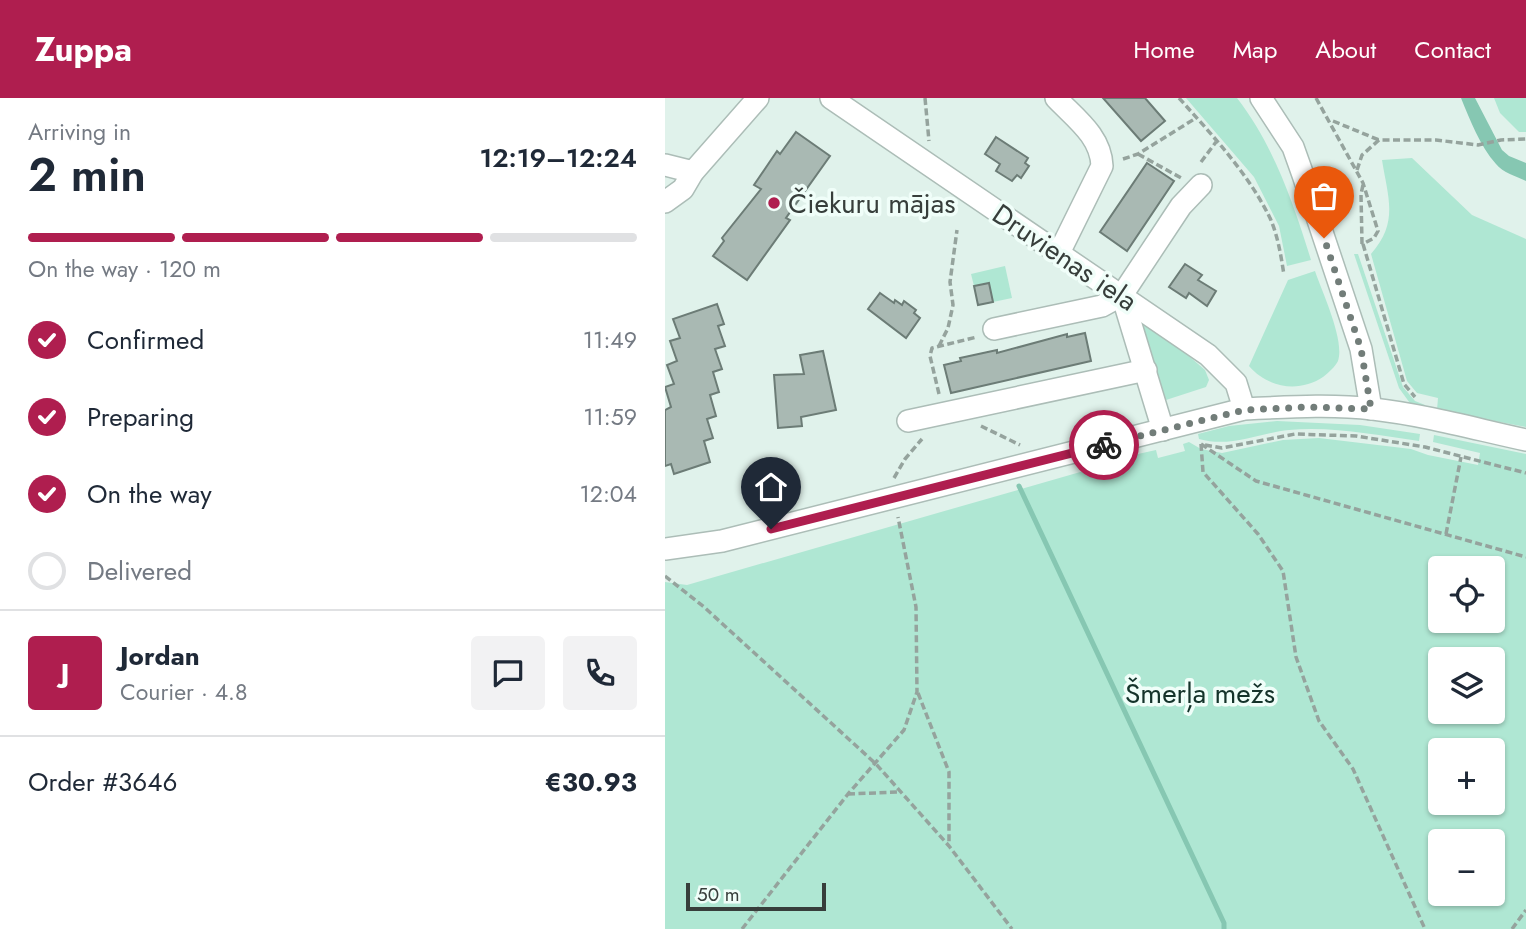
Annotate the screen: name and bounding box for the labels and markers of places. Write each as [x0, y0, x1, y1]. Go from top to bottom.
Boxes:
pin [1294, 166, 1354, 238]
place label: Čiekuru mājas [788, 183, 956, 224]
marker: Čiekuru mājas [766, 195, 782, 211]
pin [741, 457, 801, 529]

